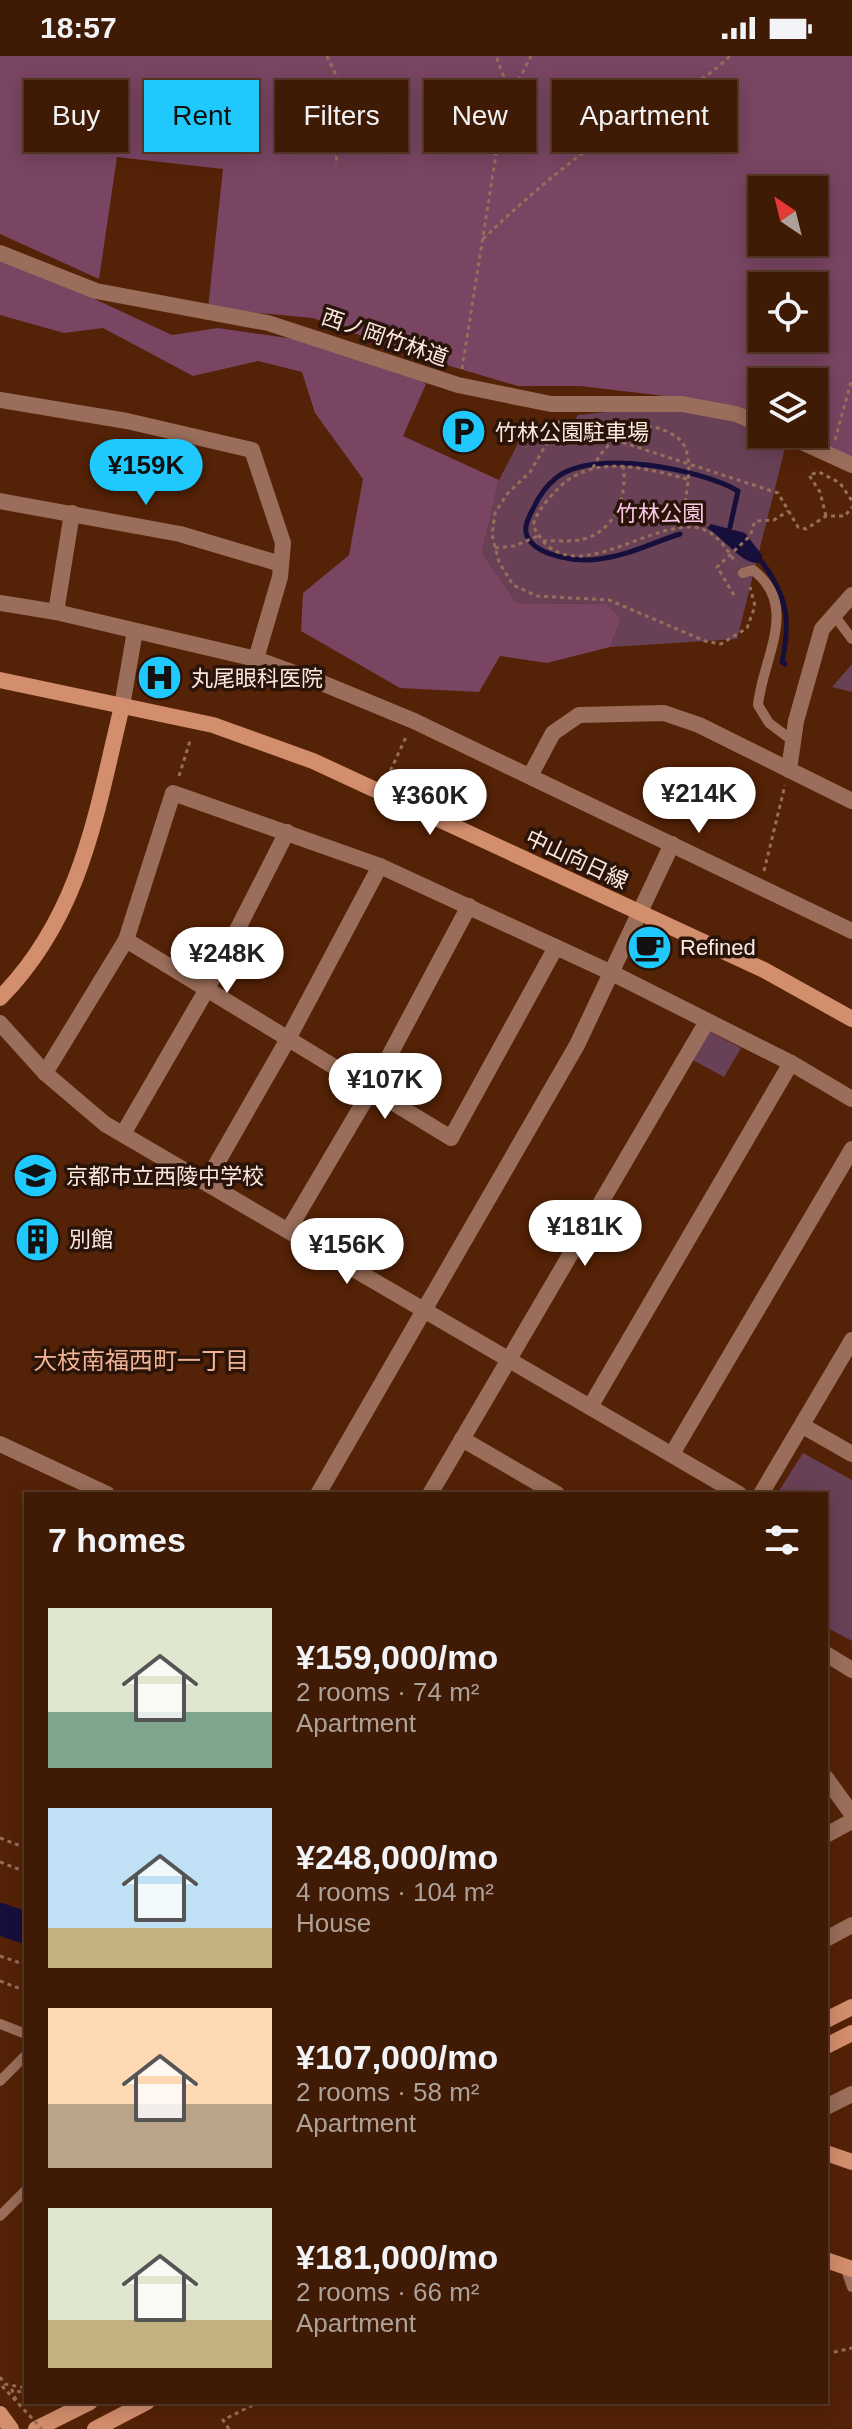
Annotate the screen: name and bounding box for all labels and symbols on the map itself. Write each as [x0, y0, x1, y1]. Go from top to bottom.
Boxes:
north arrow [748, 176, 828, 256]
street label: 西ノ岡竹林道 [318, 304, 451, 371]
parking icon: 竹林公園駐車場 [440, 408, 488, 456]
place label: 竹林公園駐車場 [495, 420, 649, 445]
pin: ¥159K [90, 439, 202, 507]
park label: 竹林公園 [616, 501, 704, 526]
hospital icon: 丸尾眼科医院 [136, 654, 184, 702]
place label: 丸尾眼科医院 [191, 666, 323, 691]
pin: ¥214K [643, 767, 755, 835]
pin: ¥360K [374, 769, 486, 837]
street label: 中山向日線 [522, 825, 632, 894]
cafe icon: Refined [625, 923, 673, 971]
pin: ¥248K [171, 927, 283, 995]
place label: Refined [680, 935, 756, 960]
pin: ¥107K [329, 1053, 441, 1121]
school or university icon: 京都市立西陵中学校 [11, 1152, 59, 1200]
place label: 京都市立西陵中学校 [66, 1164, 264, 1189]
pin: ¥181K [529, 1200, 641, 1268]
building icon: 別館 [14, 1215, 62, 1263]
pin: ¥156K [291, 1218, 403, 1286]
place label: 別館 [69, 1227, 113, 1252]
district label: 大枝南福西町一丁目 [33, 1347, 249, 1374]

